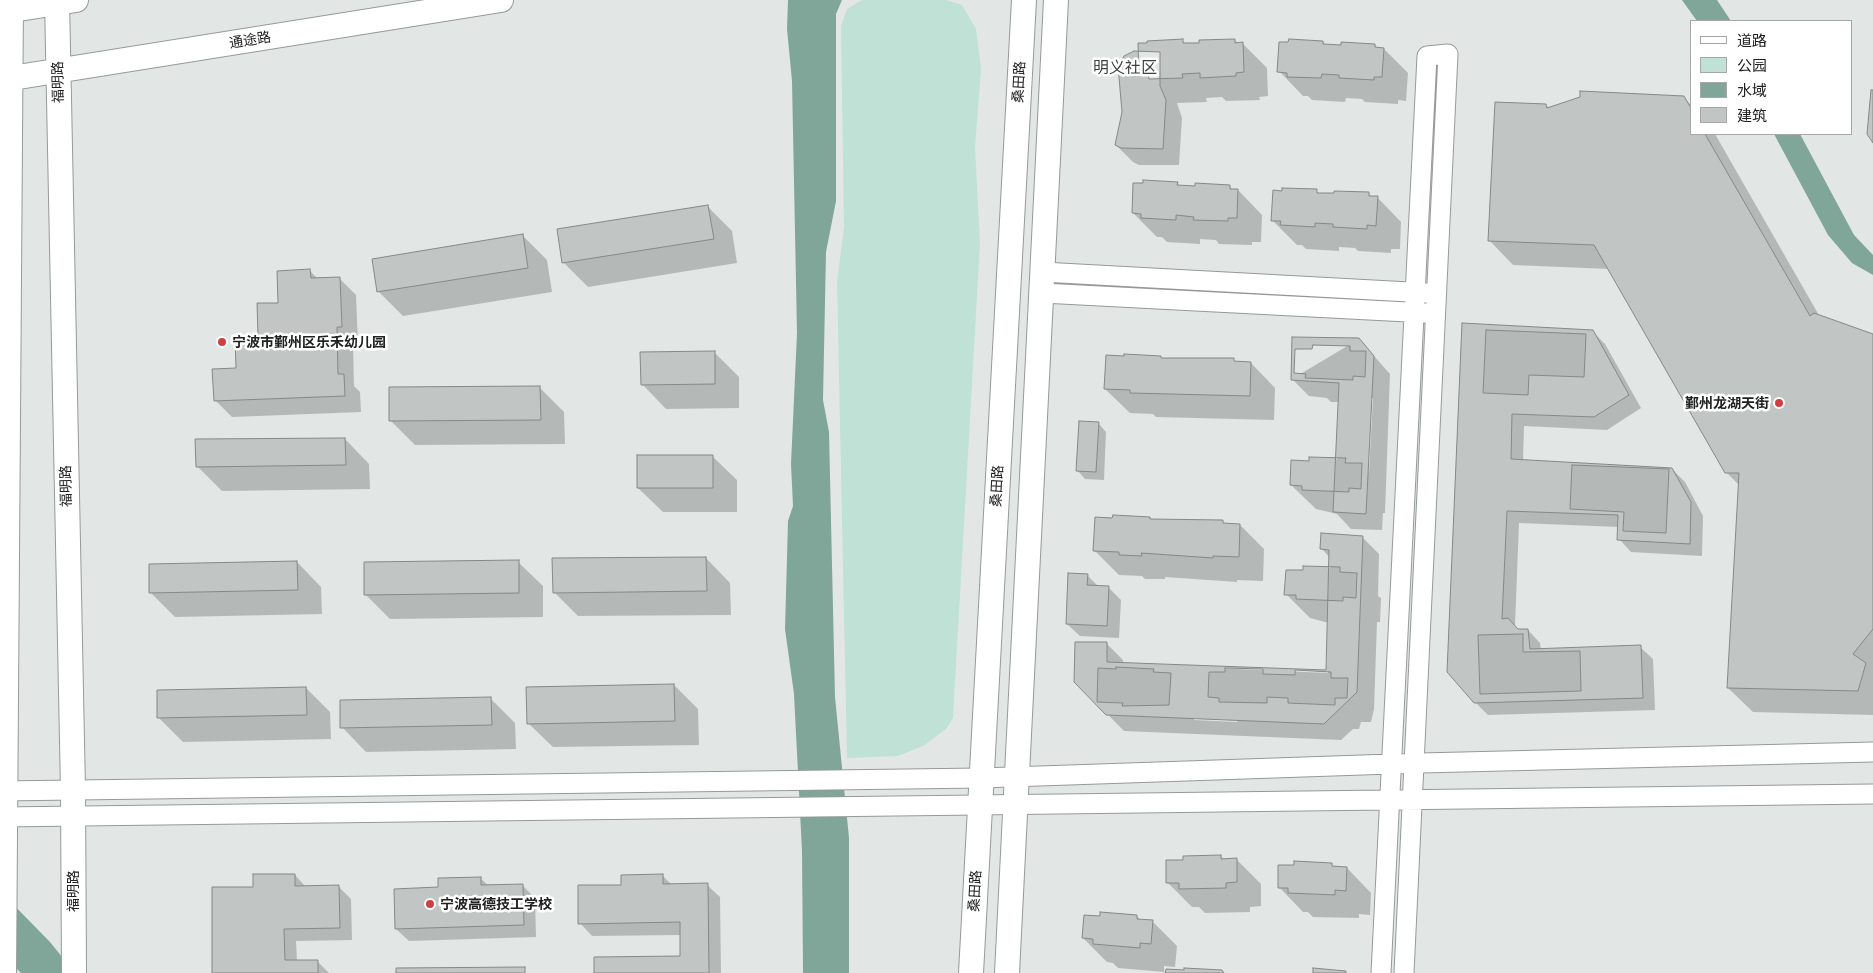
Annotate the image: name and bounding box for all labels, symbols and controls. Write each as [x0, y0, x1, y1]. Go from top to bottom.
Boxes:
legend [1690, 20, 1853, 135]
street label: 通途路 [228, 28, 272, 52]
text: 道路 [1737, 31, 1767, 49]
text: 公园 [1737, 56, 1767, 74]
district label: 明义社区 [1093, 58, 1157, 78]
street label: 福明路 [49, 61, 67, 103]
street label: 桑田路 [1010, 61, 1028, 103]
text: 水域 [1737, 81, 1767, 99]
text: 建筑 [1737, 106, 1767, 124]
place label: 宁波市鄞州区乐禾幼儿园 [232, 334, 386, 350]
marker: 宁波市鄞州区乐禾幼儿园 [216, 336, 228, 348]
place label: 鄞州龙湖天街 [1685, 395, 1769, 411]
marker: 鄞州龙湖天街 [1773, 397, 1785, 409]
street label: 福明路 [57, 465, 75, 507]
street label: 桑田路 [988, 465, 1006, 507]
street label: 福明路 [65, 870, 81, 912]
street label: 桑田路 [966, 870, 984, 912]
place label: 宁波高德技工学校 [440, 896, 552, 912]
marker: 宁波高德技工学校 [424, 898, 436, 910]

